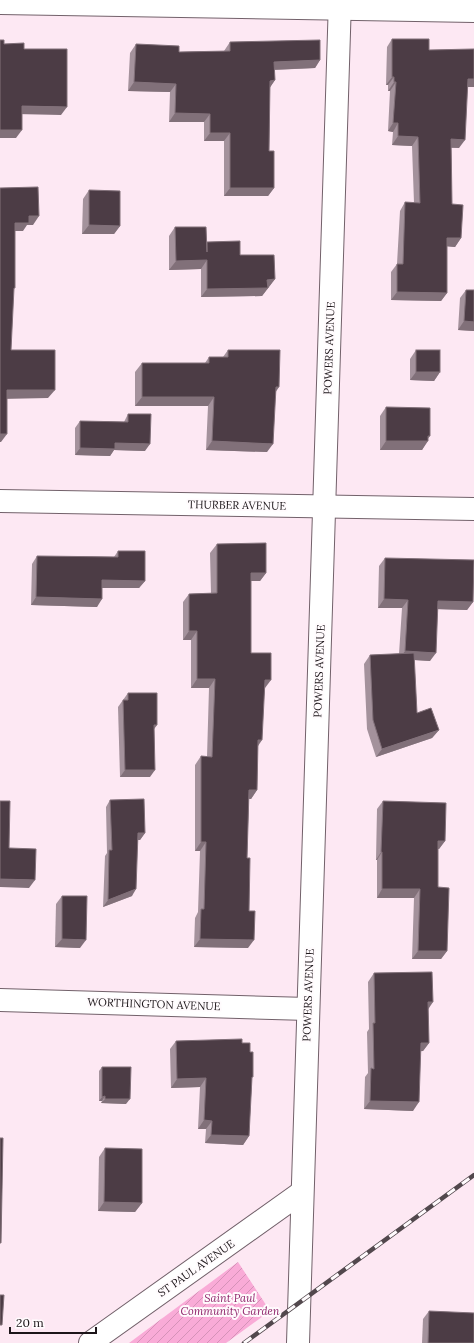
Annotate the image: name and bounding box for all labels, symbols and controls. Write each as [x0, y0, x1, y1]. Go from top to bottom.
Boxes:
street label: POWERS AVENUE [320, 301, 338, 395]
street label: THURBER AVENUE [188, 497, 286, 513]
street label: POWERS AVENUE [310, 624, 328, 718]
street label: POWERS AVENUE [299, 948, 317, 1042]
street label: WORTHINGTON AVENUE [87, 995, 221, 1013]
street label: ST PAUL AVENUE [155, 1236, 237, 1300]
park label: Saint Paul Community Garden [180, 1291, 280, 1318]
scale bar [10, 1309, 96, 1335]
text: 20 m [16, 1315, 44, 1330]

